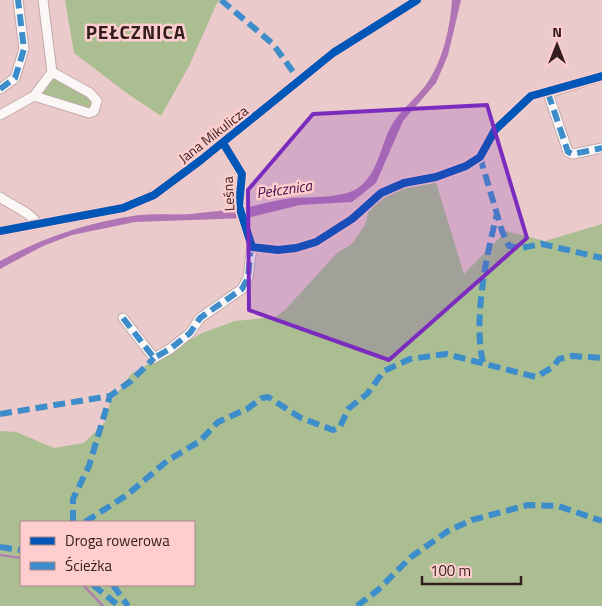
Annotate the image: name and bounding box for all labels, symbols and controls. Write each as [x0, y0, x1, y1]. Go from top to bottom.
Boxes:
district label: PEŁCZNICA [86, 17, 186, 46]
north arrow [532, 20, 582, 70]
text: N [552, 21, 562, 42]
street label: Jana Mikulicza [174, 100, 252, 168]
water label: Pełcznica [255, 174, 315, 204]
street label: Leśna [217, 176, 239, 212]
legend [20, 521, 195, 586]
text: Droga rowerowa [65, 529, 170, 552]
text: Ścieżka [65, 554, 112, 577]
scale bar [422, 554, 521, 586]
text: 100 m [430, 559, 471, 582]

